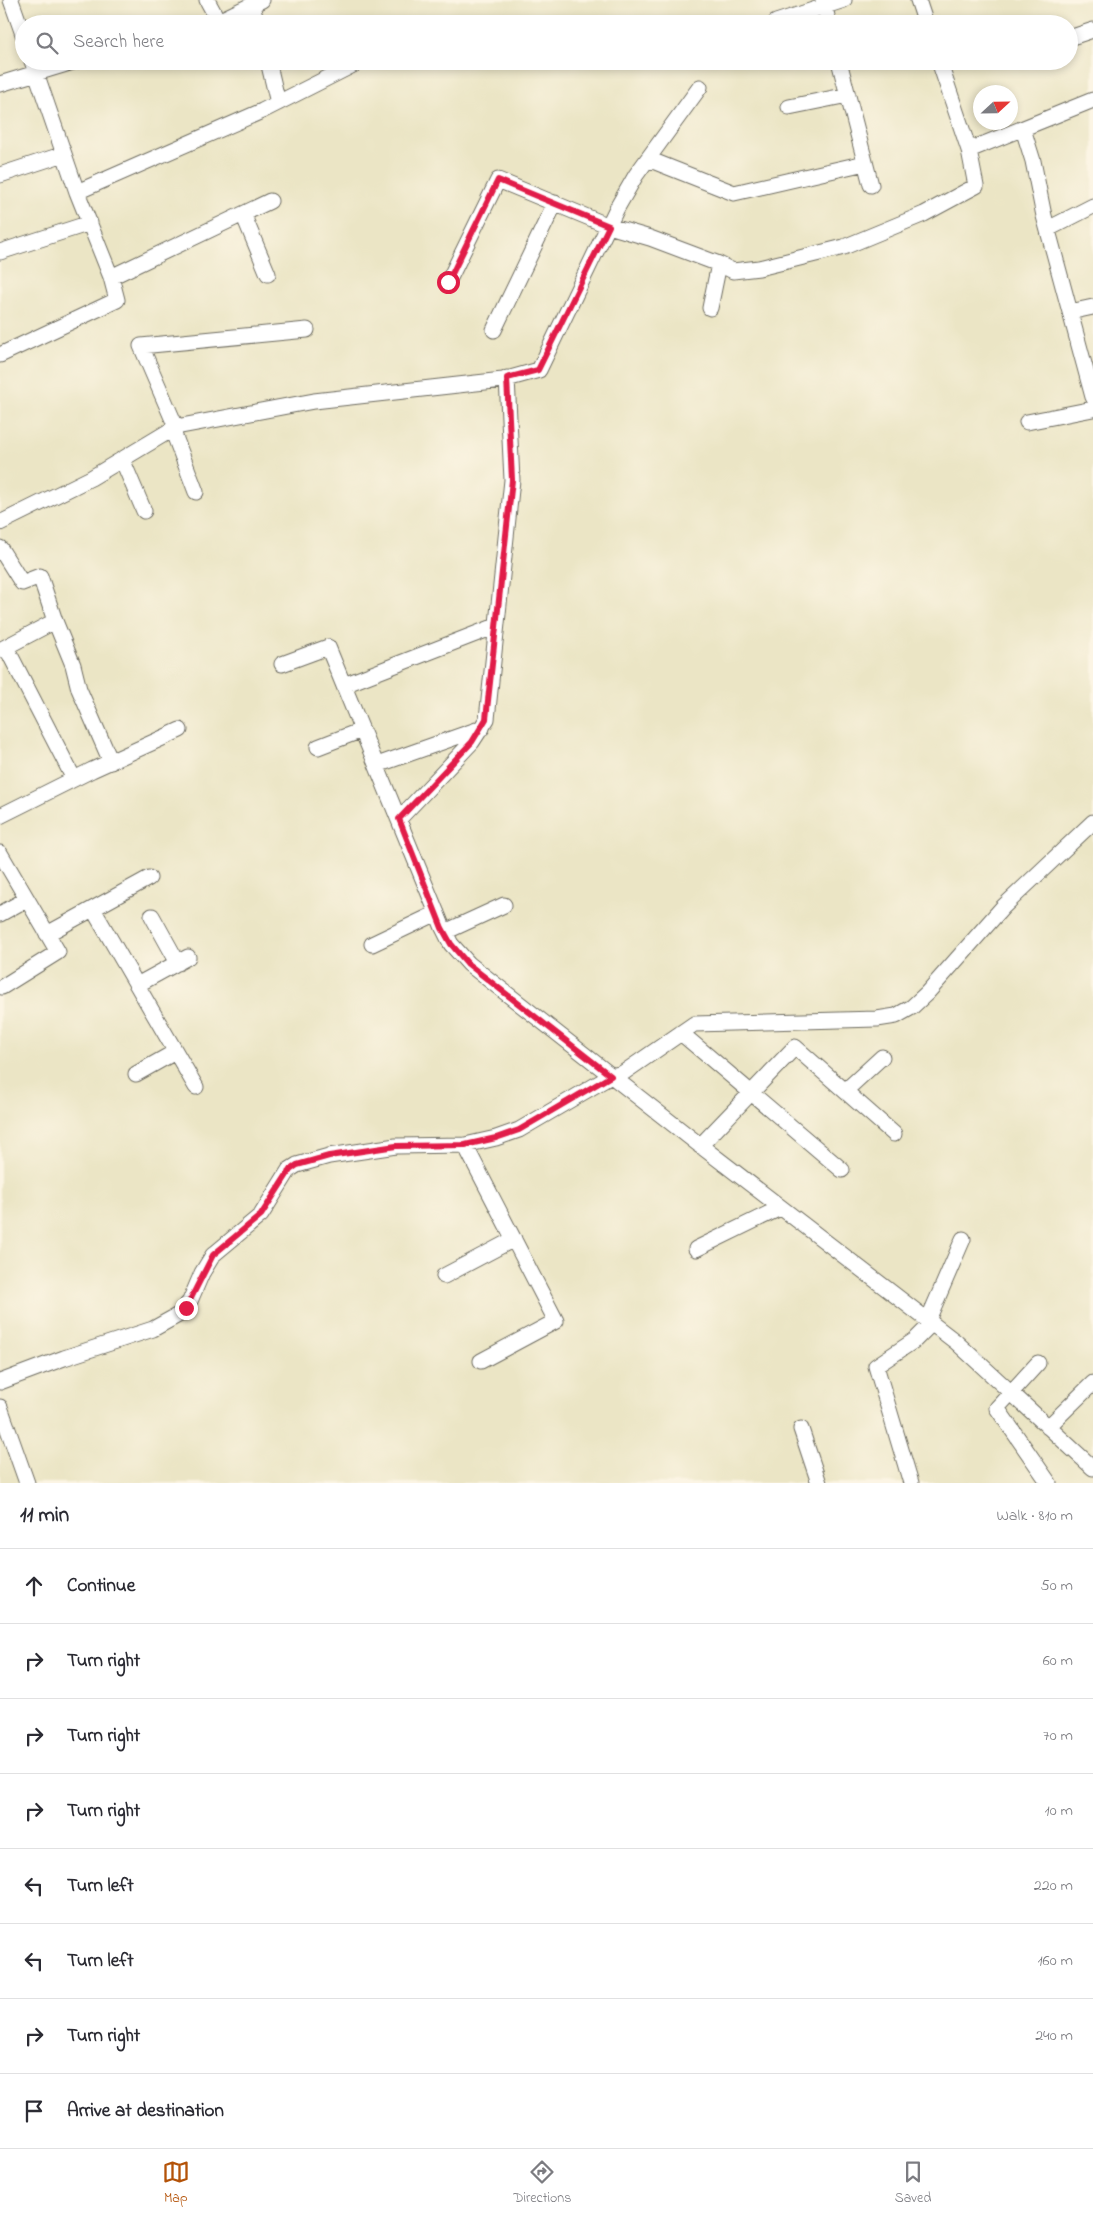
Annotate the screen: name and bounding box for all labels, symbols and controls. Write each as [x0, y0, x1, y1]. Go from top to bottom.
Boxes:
search box [15, 15, 1078, 70]
icon: search [33, 29, 61, 57]
text: Search here [73, 29, 164, 56]
north arrow [973, 85, 1018, 130]
route start [437, 271, 460, 294]
route end [175, 1297, 198, 1320]
text: 11 min [20, 1501, 69, 1531]
text: Walk · 810 m [996, 1504, 1073, 1528]
icon: ahead [20, 1572, 48, 1600]
text: Continue [67, 1573, 135, 1600]
text: 50 m [1041, 1574, 1073, 1598]
icon: right [20, 1647, 48, 1675]
text: Turn right [67, 1648, 140, 1675]
text: 60 m [1043, 1649, 1073, 1673]
icon: right [20, 1722, 48, 1750]
text: Turn right [67, 1723, 140, 1750]
text: 70 m [1043, 1724, 1073, 1748]
icon: right [20, 1797, 48, 1825]
text: Turn right [67, 1798, 140, 1825]
text: 10 m [1045, 1799, 1073, 1823]
icon: left [20, 1872, 48, 1900]
text: Turn left [67, 1873, 134, 1900]
text: 220 m [1034, 1874, 1073, 1898]
icon: left [20, 1947, 48, 1975]
text: Turn left [67, 1948, 134, 1975]
text: 160 m [1038, 1949, 1073, 1973]
icon: right [20, 2022, 48, 2050]
text: Turn right [67, 2023, 140, 2050]
text: 240 m [1035, 2024, 1073, 2048]
icon: arrive [20, 2097, 48, 2125]
text: Arrive at destination [67, 2098, 224, 2125]
tab: Map [162, 2158, 190, 2209]
tab: Directions [513, 2158, 571, 2209]
tab: Saved [895, 2158, 931, 2209]

